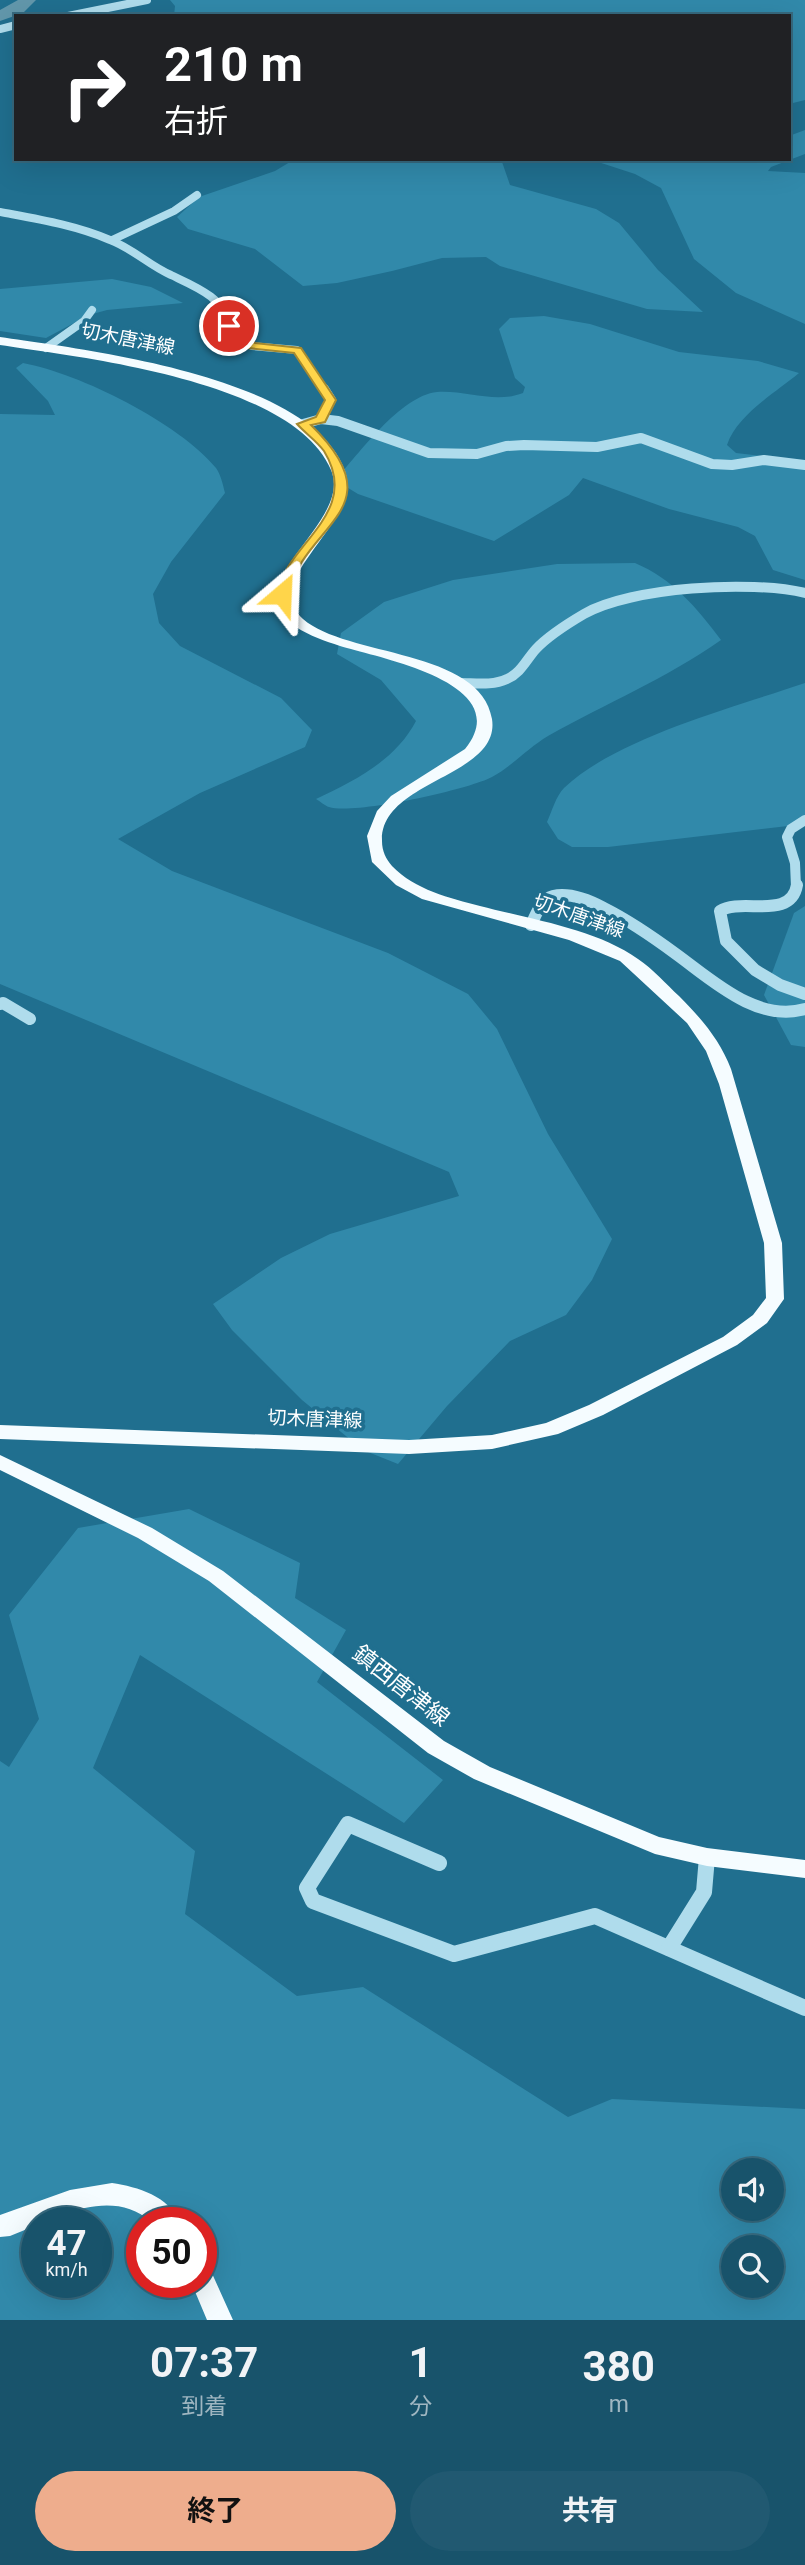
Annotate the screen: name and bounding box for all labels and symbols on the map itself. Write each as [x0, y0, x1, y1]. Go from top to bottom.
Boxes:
pin [199, 296, 259, 356]
street label: 切木唐津線 [79, 319, 177, 359]
position arrow [245, 557, 319, 631]
street label: 切木唐津線 [530, 890, 628, 942]
street label: 切木唐津線 [267, 1406, 363, 1432]
street label: 鎮西唐津線 [347, 1640, 455, 1732]
speed limit sign: 50 [126, 2207, 217, 2298]

